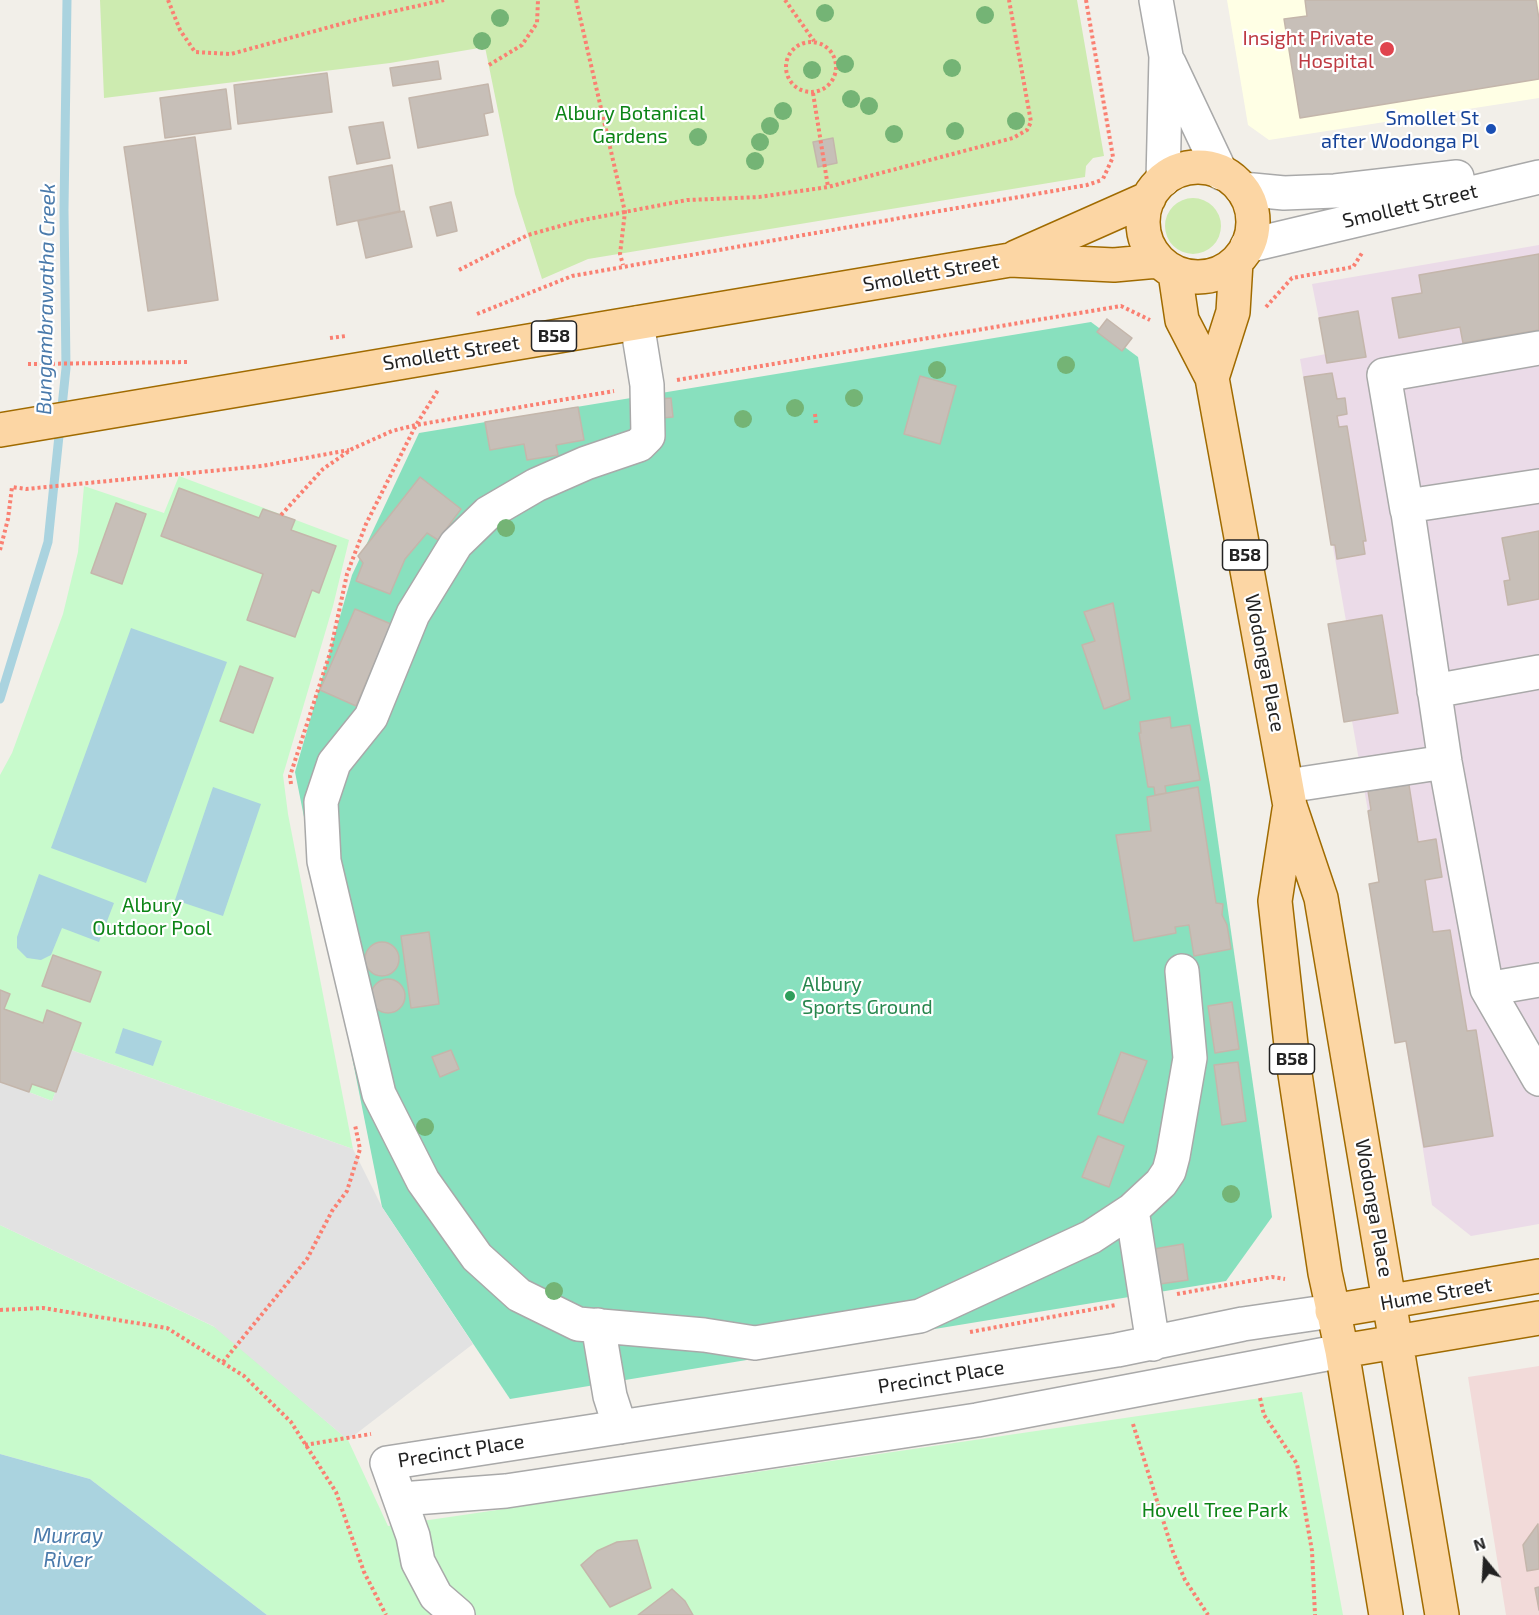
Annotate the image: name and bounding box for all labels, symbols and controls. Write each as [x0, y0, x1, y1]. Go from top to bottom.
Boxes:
place label: Insight Private Hospital [1243, 26, 1374, 73]
marker: Insight Private Hospital [1378, 40, 1396, 58]
park label: Albury Botanical Gardens [555, 101, 705, 148]
place label: Smollet St after Wodonga Pl [1321, 106, 1479, 153]
marker: Smollet St after Wodonga Pl [1484, 122, 1498, 136]
street label: Smollett Street [1340, 179, 1480, 233]
water label: Bungambrawatha Creek [31, 183, 61, 415]
street label: Smollett Street [861, 249, 1001, 297]
road number: B58 [532, 321, 576, 351]
street label: Smollett Street [381, 330, 521, 376]
road number: B58 [1222, 540, 1268, 570]
street label: Wodonga Place [1240, 592, 1290, 734]
park label: Albury Outdoor Pool [92, 893, 212, 940]
place label: Albury Sports Ground [802, 972, 933, 1019]
marker: Albury Sports Ground [783, 989, 797, 1003]
road number: B58 [1270, 1044, 1314, 1074]
street label: Wodonga Place [1350, 1137, 1398, 1279]
street label: Hume Street [1378, 1272, 1494, 1316]
street label: Precinct Place [876, 1355, 1006, 1399]
street label: Precinct Place [396, 1429, 526, 1473]
park label: Hovell Tree Park [1142, 1498, 1288, 1522]
water label: Murray River [33, 1523, 103, 1573]
north arrow [1455, 1531, 1515, 1591]
text: N [1471, 1533, 1488, 1554]

